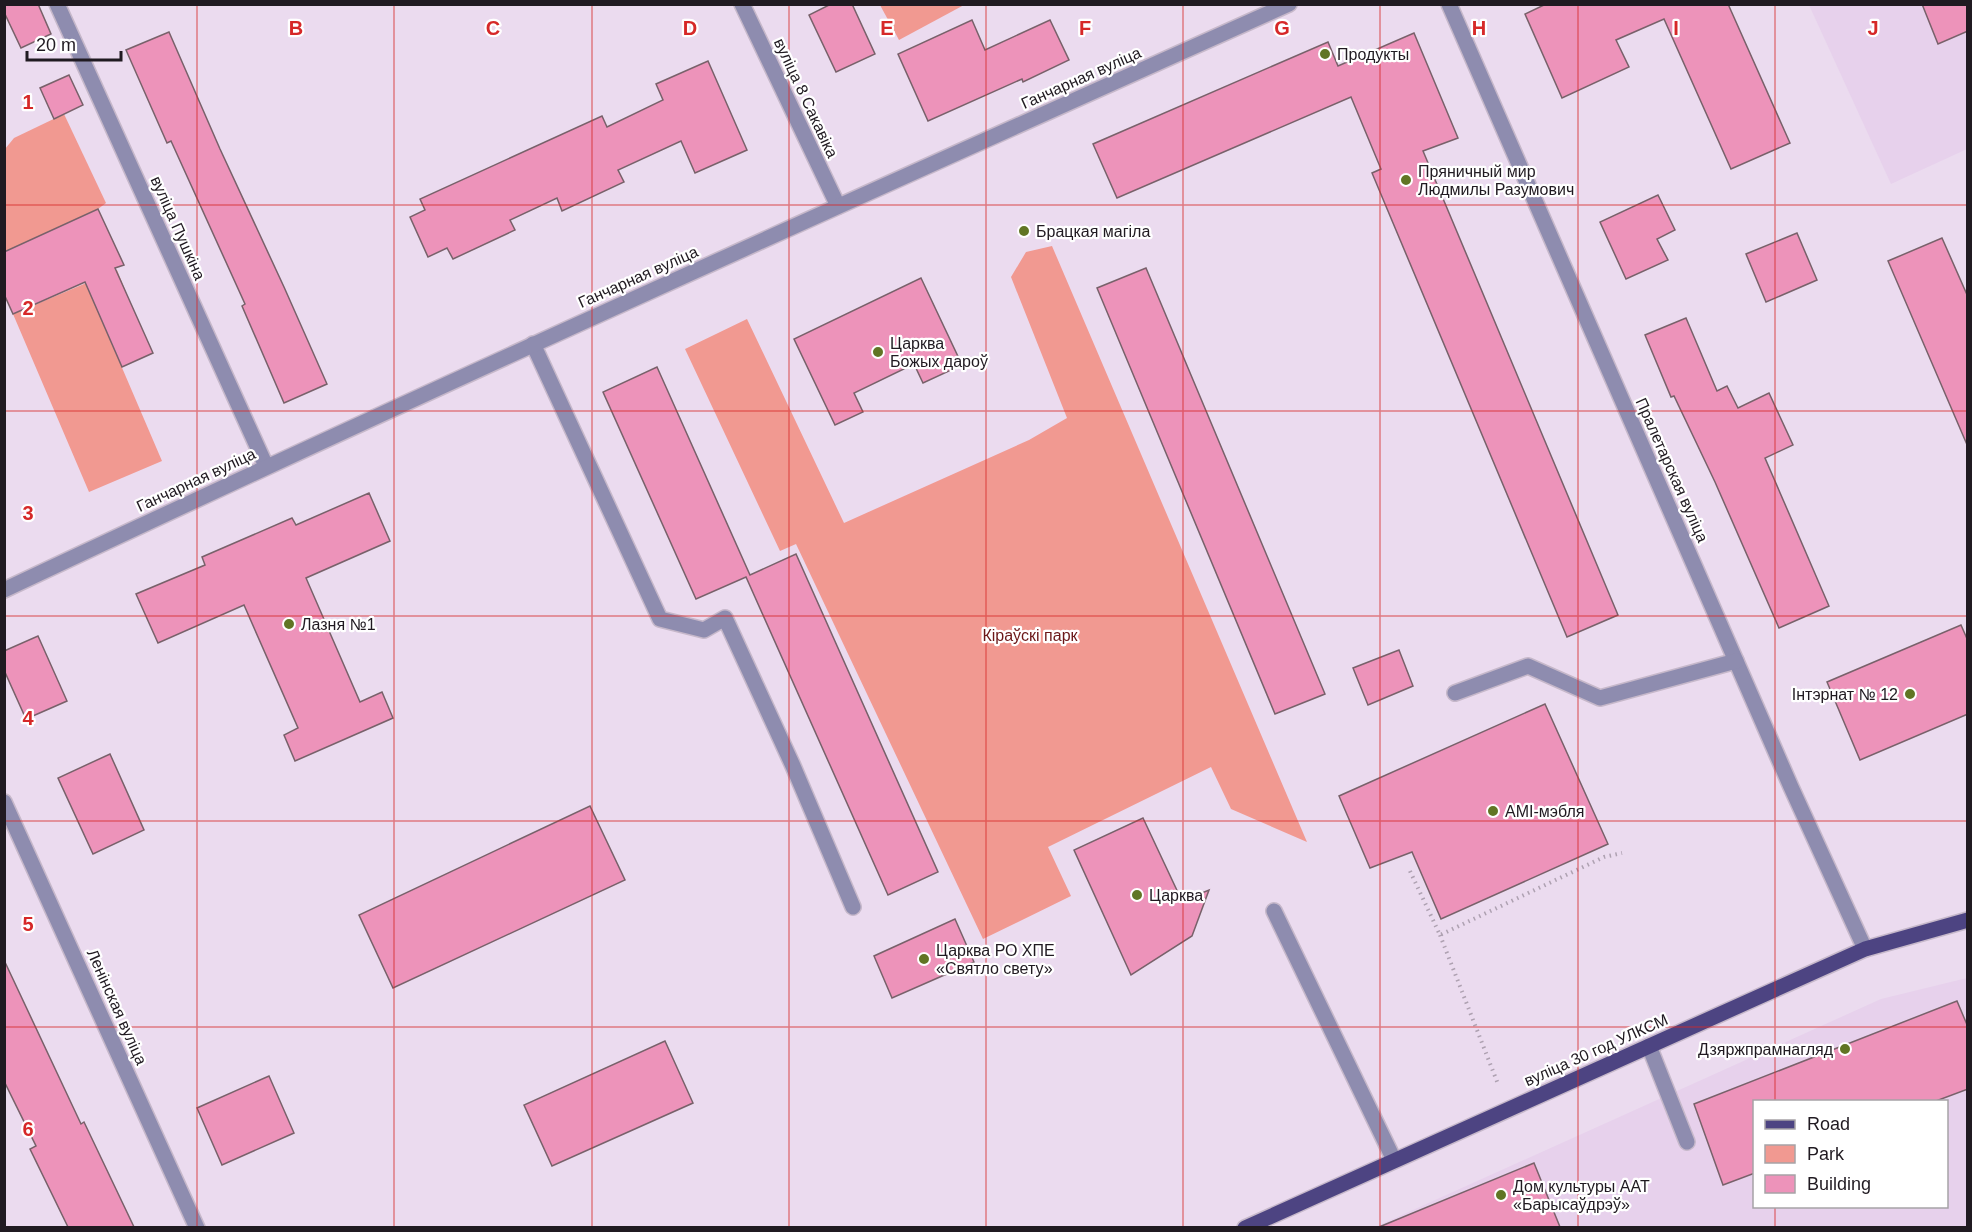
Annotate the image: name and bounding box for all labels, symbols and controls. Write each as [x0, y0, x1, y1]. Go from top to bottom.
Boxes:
text: B [289, 17, 303, 39]
text: C [486, 17, 500, 39]
text: D [683, 17, 697, 39]
text: E [880, 17, 894, 39]
text: F [1079, 17, 1091, 39]
text: G [1274, 17, 1290, 39]
text: H [1472, 17, 1486, 39]
text: I [1673, 17, 1679, 39]
text: J [1867, 17, 1879, 39]
scale bar [27, 24, 122, 62]
text: 20 m [36, 35, 76, 55]
street label: вуліца 8 Сакавіка [771, 36, 841, 160]
street label: Ганчарная вуліца [1019, 44, 1144, 112]
place label: Продукты [1337, 46, 1409, 63]
marker: Продукты [1318, 47, 1332, 61]
text: 1 [22, 91, 34, 113]
place label: Пряничный мир Людмилы Разумович [1418, 163, 1574, 198]
street label: вуліца Пушкіна [147, 173, 209, 283]
marker: Пряничный мир Людмилы Разумович [1399, 173, 1413, 187]
place label: Брацкая магіла [1036, 223, 1150, 240]
marker: Брацкая магіла [1017, 224, 1031, 238]
street label: Ганчарная вуліца [576, 243, 701, 311]
text: 2 [22, 297, 34, 319]
place label: Царква Божых дароў [890, 335, 988, 370]
marker: Царква Божых дароў [871, 345, 885, 359]
street label: Пралетарская вуліца [1632, 395, 1712, 545]
street label: Ганчарная вуліца [134, 445, 258, 515]
text: 3 [22, 502, 34, 524]
place label: Лазня №1 [301, 616, 376, 633]
marker: Лазня №1 [282, 617, 296, 631]
park label: Кіраўскі парк [982, 627, 1079, 644]
place label: Інтэрнат № 12 [1792, 686, 1898, 703]
marker: Інтэрнат № 12 [1903, 687, 1917, 701]
text: 4 [22, 707, 34, 729]
place label: AMI-мэбля [1505, 803, 1584, 820]
marker: AMI-мэбля [1486, 804, 1500, 818]
place label: Царква [1149, 887, 1203, 904]
marker: Царква [1130, 888, 1144, 902]
text: 5 [22, 913, 34, 935]
place label: Царква РО ХПЕ «Святло свету» [936, 942, 1055, 977]
street label: Ленінская вуліца [84, 947, 150, 1068]
marker: Царква РО ХПЕ «Святло свету» [917, 952, 931, 966]
street label: вуліца 30 год УЛКСМ [1522, 1011, 1670, 1089]
place label: Дзяржпрамнагляд [1698, 1041, 1834, 1058]
marker: Дзяржпрамнагляд [1838, 1042, 1852, 1056]
legend [1753, 1100, 1948, 1208]
text: Road [1807, 1114, 1850, 1134]
text: 6 [22, 1118, 34, 1140]
text: Park [1807, 1144, 1845, 1164]
text: Building [1807, 1174, 1871, 1194]
place label: Дом культуры ААТ «Барысаўдрэў» [1513, 1178, 1650, 1213]
marker: Дом культуры ААТ «Барысаўдрэў» [1494, 1188, 1508, 1202]

